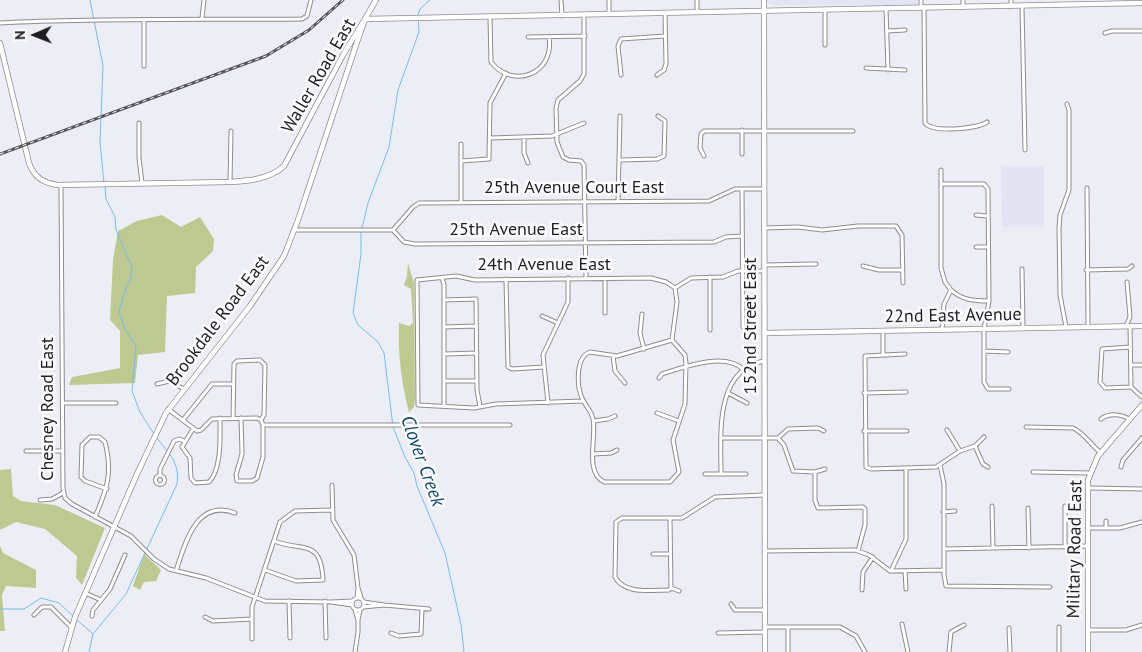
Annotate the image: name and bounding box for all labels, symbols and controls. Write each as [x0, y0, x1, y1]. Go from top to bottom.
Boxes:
north arrow [10, 10, 60, 60]
street label: Waller Road East [277, 15, 361, 137]
text: N [11, 31, 29, 40]
street label: 25th Avenue Court East [484, 177, 664, 199]
street label: 25th Avenue East [449, 219, 583, 241]
street label: Brookdale Road East [162, 252, 274, 390]
street label: 24th Avenue East [477, 254, 611, 276]
street label: 152nd Street East [740, 258, 762, 394]
street label: 22nd East Avenue [884, 304, 1022, 328]
street label: Chesney Road East [37, 337, 59, 481]
water label: Clover Creek [395, 412, 449, 510]
street label: Military Road East [1063, 479, 1087, 619]

